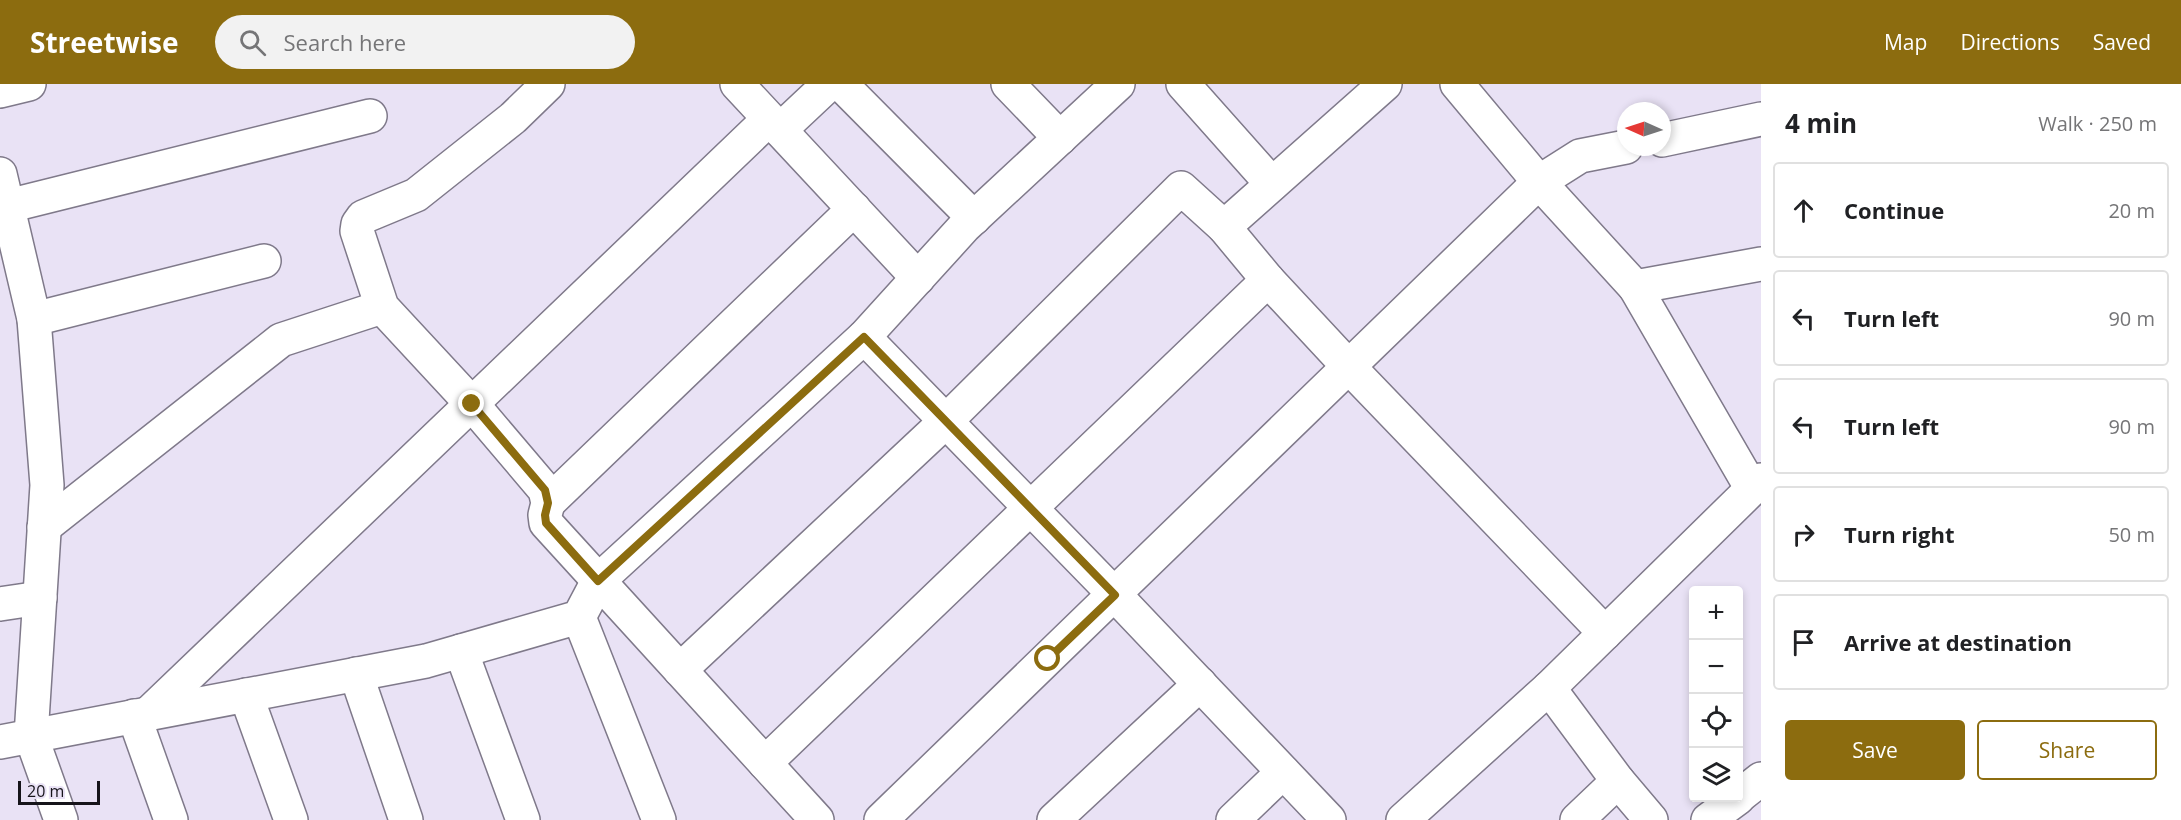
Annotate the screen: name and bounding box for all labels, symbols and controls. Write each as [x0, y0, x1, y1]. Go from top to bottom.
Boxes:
search box [215, 15, 635, 69]
text: Streetwise [30, 23, 179, 61]
icon: search [236, 26, 269, 59]
text: Search here [284, 27, 406, 57]
text: Map [1884, 28, 1927, 56]
text: Directions [1960, 28, 2060, 56]
text: Saved [2093, 28, 2151, 56]
north arrow [1617, 102, 1671, 156]
text: 4 min [1785, 105, 1857, 141]
text: Walk · 250 m [2038, 110, 2157, 137]
icon: ahead [1787, 194, 1820, 227]
text: Continue [1844, 195, 1944, 225]
text: 20 m [2108, 197, 2155, 224]
icon: left [1787, 302, 1820, 335]
text: Turn left [1844, 303, 1939, 333]
text: 90 m [2108, 305, 2155, 332]
route end [458, 390, 484, 416]
icon: left [1787, 410, 1820, 443]
text: Turn left [1844, 411, 1939, 441]
text: 90 m [2108, 413, 2155, 440]
icon: right [1787, 518, 1820, 551]
text: Turn right [1844, 519, 1955, 549]
text: 50 m [2108, 521, 2155, 548]
map controls [1689, 586, 1743, 802]
button: + [1689, 586, 1743, 640]
icon: arrive [1787, 626, 1820, 659]
text: Arrive at destination [1844, 627, 2072, 657]
button: − [1689, 640, 1743, 694]
route start [1034, 645, 1060, 671]
button: locate [1689, 694, 1743, 748]
button: Save [1785, 720, 1965, 780]
button: Share [1977, 720, 2157, 780]
button: layers [1689, 748, 1743, 802]
scale bar [18, 778, 100, 806]
text: 20 m [27, 780, 64, 802]

